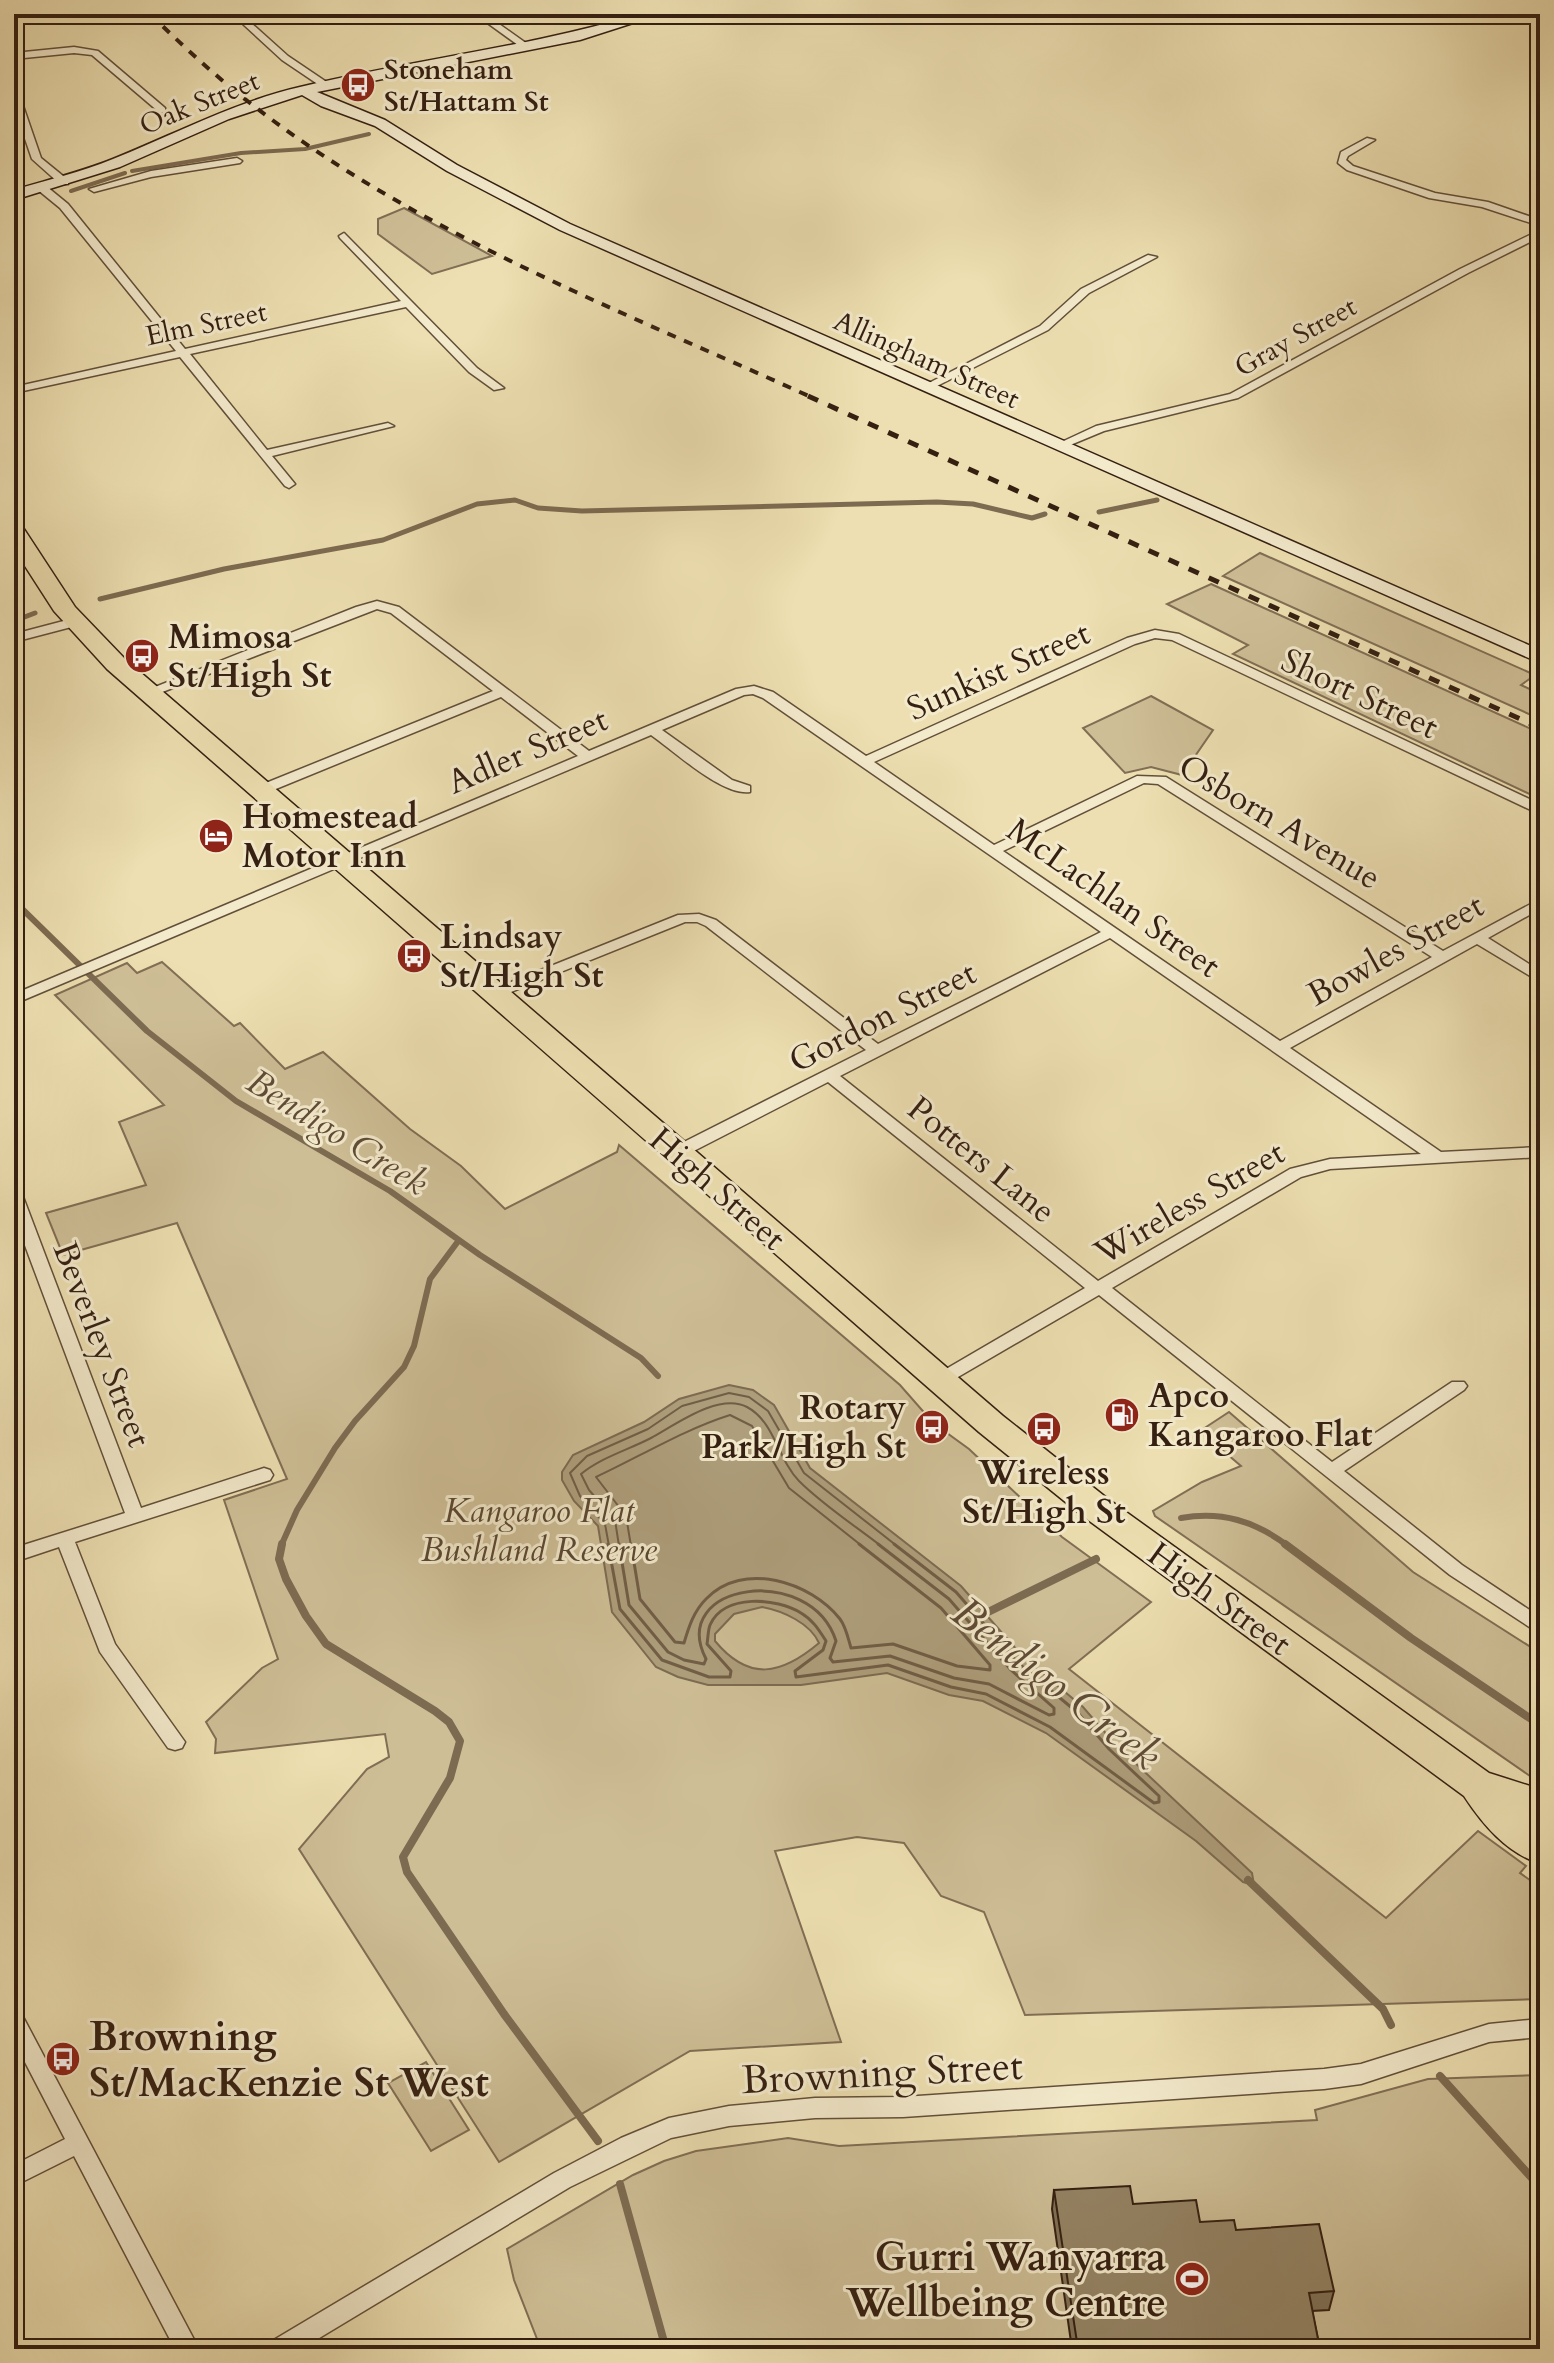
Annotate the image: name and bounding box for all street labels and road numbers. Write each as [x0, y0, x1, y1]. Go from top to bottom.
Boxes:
street label: Oak Street [134, 62, 265, 144]
street label: Gray Street [1228, 288, 1363, 386]
street label: Elm Street [142, 293, 270, 355]
street label: Allingham Street [828, 302, 1026, 418]
street label: Sunkist Street [900, 610, 1097, 732]
street label: Short Street [1274, 638, 1446, 750]
street label: Adler Street [440, 696, 615, 805]
street label: Osborn Avenue [1170, 743, 1389, 900]
street label: McLachlan Street [998, 807, 1229, 989]
street label: Bowles Street [1299, 882, 1492, 1017]
street label: Gordon Street [781, 950, 984, 1084]
street label: Potters Lane [898, 1086, 1065, 1234]
street label: High Street [639, 1117, 796, 1261]
street label: Wireless Street [1085, 1130, 1293, 1276]
street label: Beverley Street [42, 1235, 162, 1454]
street label: High Street [1138, 1531, 1301, 1667]
street label: Browning Street [740, 2039, 1024, 2108]

